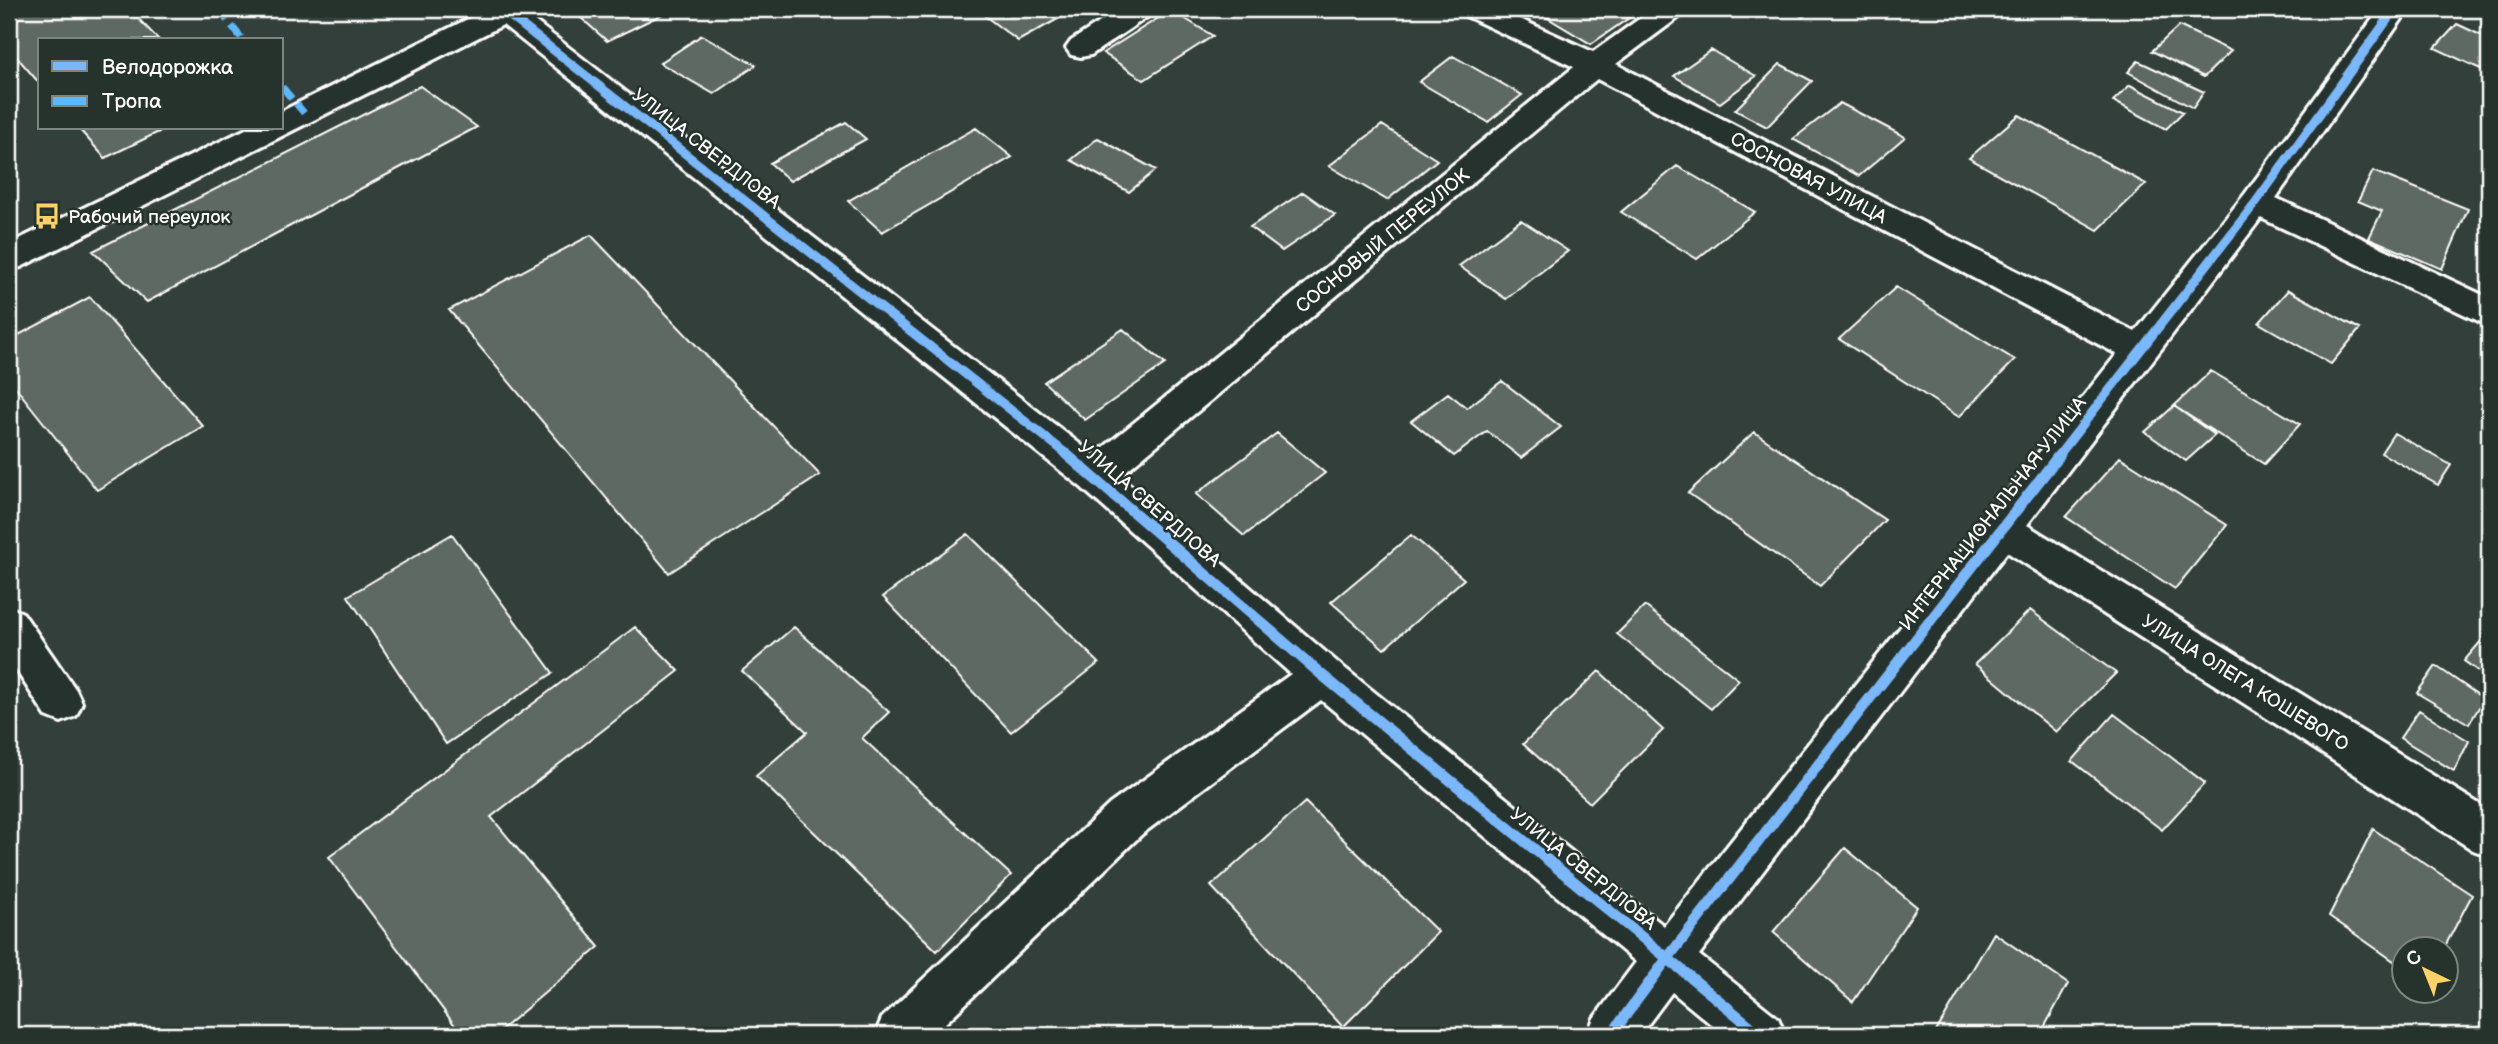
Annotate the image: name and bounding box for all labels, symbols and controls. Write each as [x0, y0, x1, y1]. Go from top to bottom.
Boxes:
legend [38, 38, 284, 130]
text: Велодорожка [102, 55, 234, 80]
street label: УЛИЦА СВЕРДЛОВА [627, 84, 785, 214]
text: Тропа [102, 89, 162, 114]
street label: СОСНОВАЯ УЛИЦА [1726, 127, 1891, 229]
street label: СОСНОВЫЙ ПЕРЕУЛОК [1291, 164, 1475, 318]
bus stop icon: Рабочий переулок [32, 201, 62, 231]
place label: Рабочий переулок [68, 206, 230, 229]
street label: ИНТЕРНАЦИОНАЛЬНАЯ УЛИЦА [1895, 392, 2092, 635]
street label: УЛИЦА СВЕРДЛОВА [1073, 436, 1226, 573]
street label: УЛИЦА ОЛЕГА КОШЕВОГО [2137, 610, 2353, 757]
street label: УЛИЦА СВЕРДЛОВА [1505, 803, 1661, 936]
north arrow [2390, 936, 2460, 1006]
text: С [2402, 946, 2427, 972]

